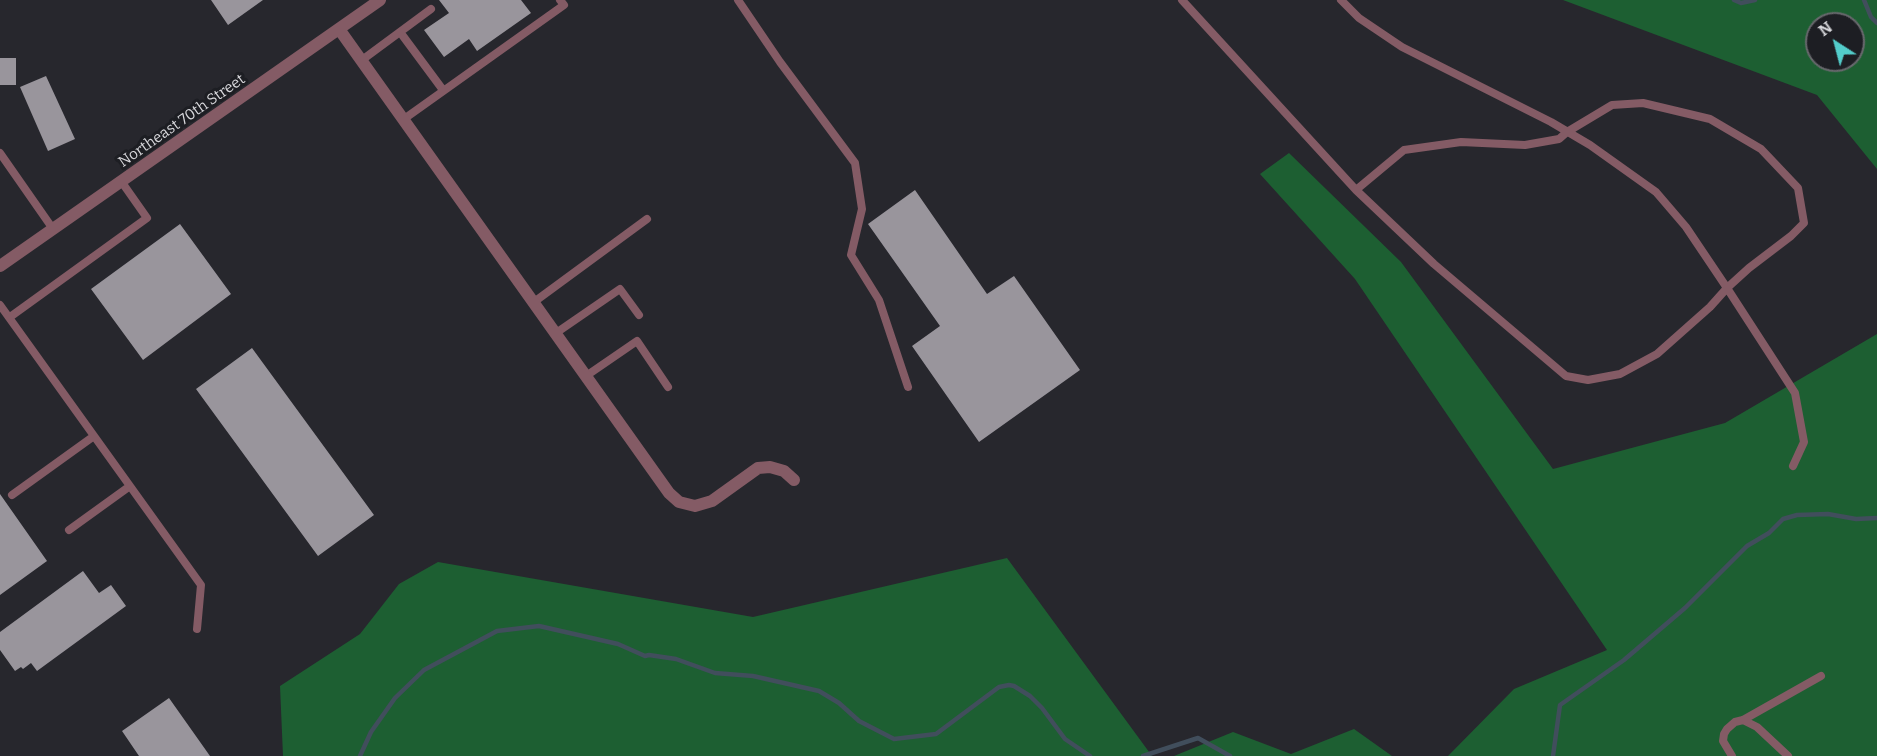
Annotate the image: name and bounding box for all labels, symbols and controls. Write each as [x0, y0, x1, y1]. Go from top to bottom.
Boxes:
north arrow [1805, 12, 1865, 72]
text: N [1815, 17, 1836, 40]
street label: Northeast 70th Street [115, 71, 249, 171]

